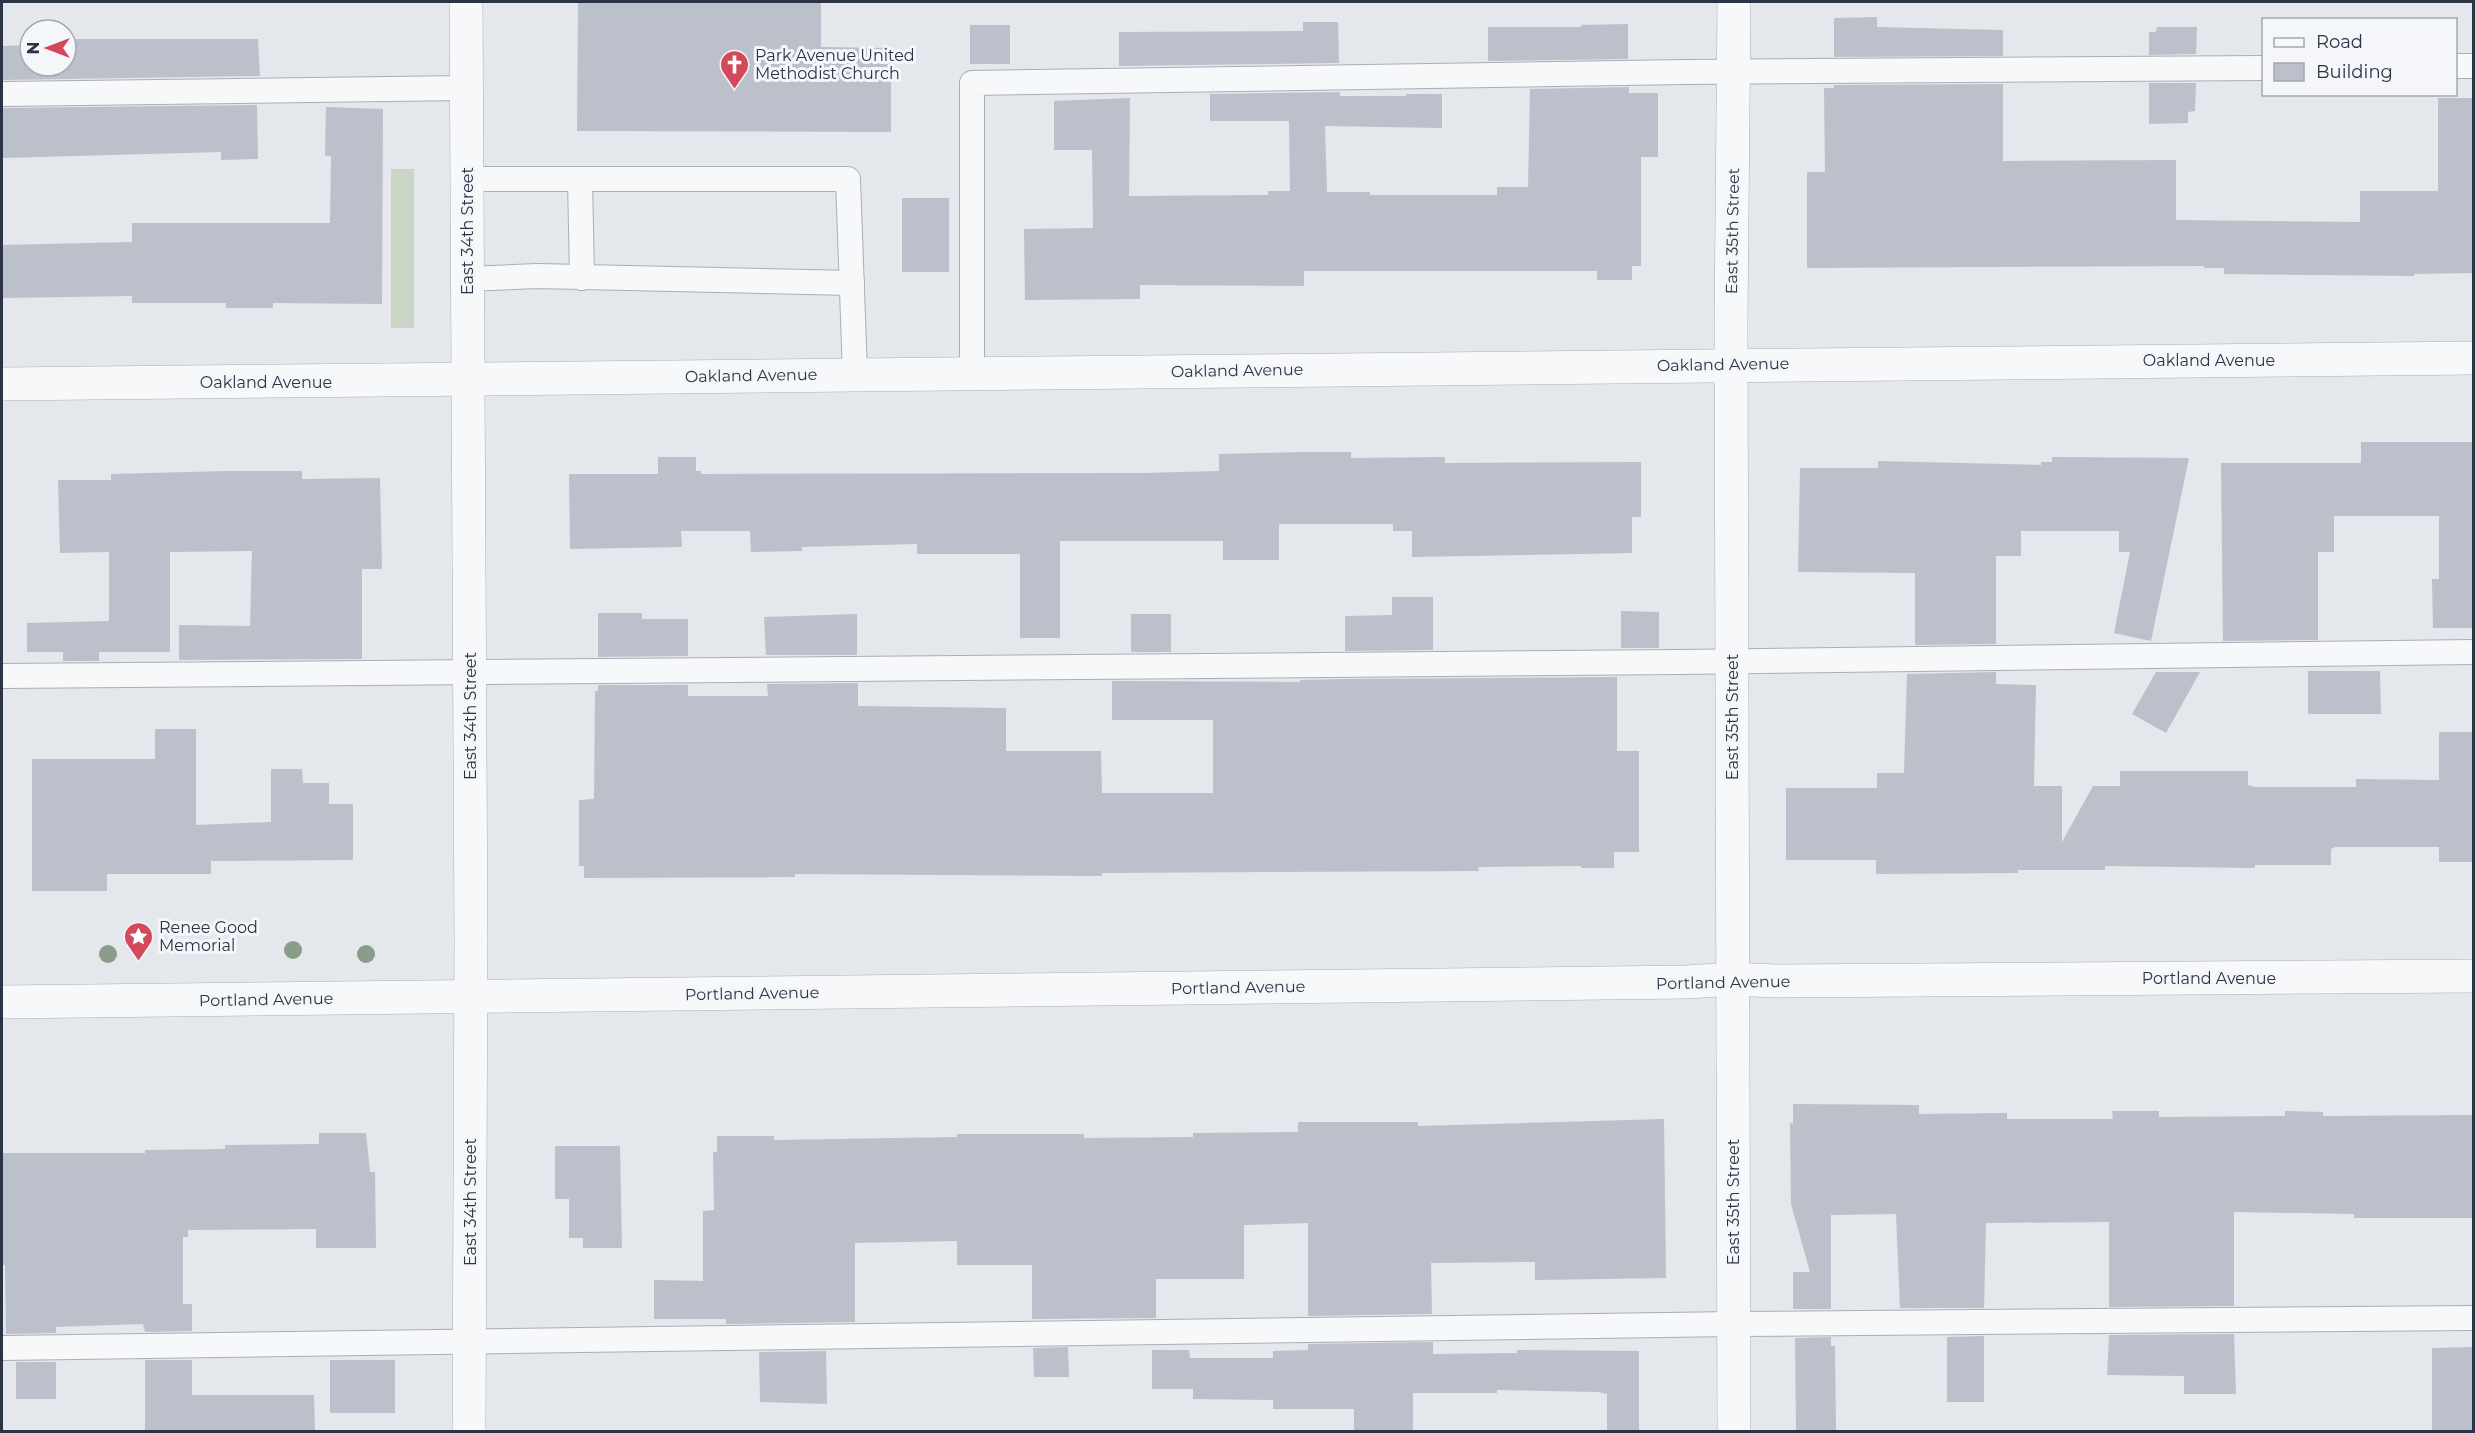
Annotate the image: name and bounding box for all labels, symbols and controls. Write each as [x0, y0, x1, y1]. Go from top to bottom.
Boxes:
north arrow [18, 18, 78, 78]
legend [2262, 18, 2457, 96]
text: Road [2316, 31, 2363, 53]
text: N [24, 42, 43, 54]
place label: Park Avenue United Methodist Church [755, 46, 915, 83]
church icon: Park Avenue United Methodist Church [718, 48, 750, 90]
text: Building [2316, 61, 2393, 83]
street label: East 34th Street [458, 167, 477, 295]
street label: East 35th Street [1722, 167, 1743, 294]
street label: Oakland Avenue [2143, 351, 2275, 370]
street label: Oakland Avenue [1657, 354, 1789, 375]
street label: Oakland Avenue [1171, 360, 1303, 381]
street label: Oakland Avenue [685, 365, 817, 386]
street label: Oakland Avenue [200, 373, 332, 392]
street label: East 34th Street [461, 652, 480, 780]
street label: East 35th Street [1723, 653, 1742, 780]
place label: Renee Good Memorial [159, 918, 258, 955]
place icon: Renee Good Memorial [122, 920, 154, 962]
street label: Portland Avenue [2142, 969, 2276, 988]
street label: Portland Avenue [1656, 972, 1790, 993]
street label: Portland Avenue [1171, 977, 1305, 998]
street label: Portland Avenue [685, 983, 819, 1004]
street label: Portland Avenue [199, 989, 333, 1010]
street label: East 34th Street [461, 1138, 480, 1266]
street label: East 35th Street [1724, 1138, 1743, 1265]

